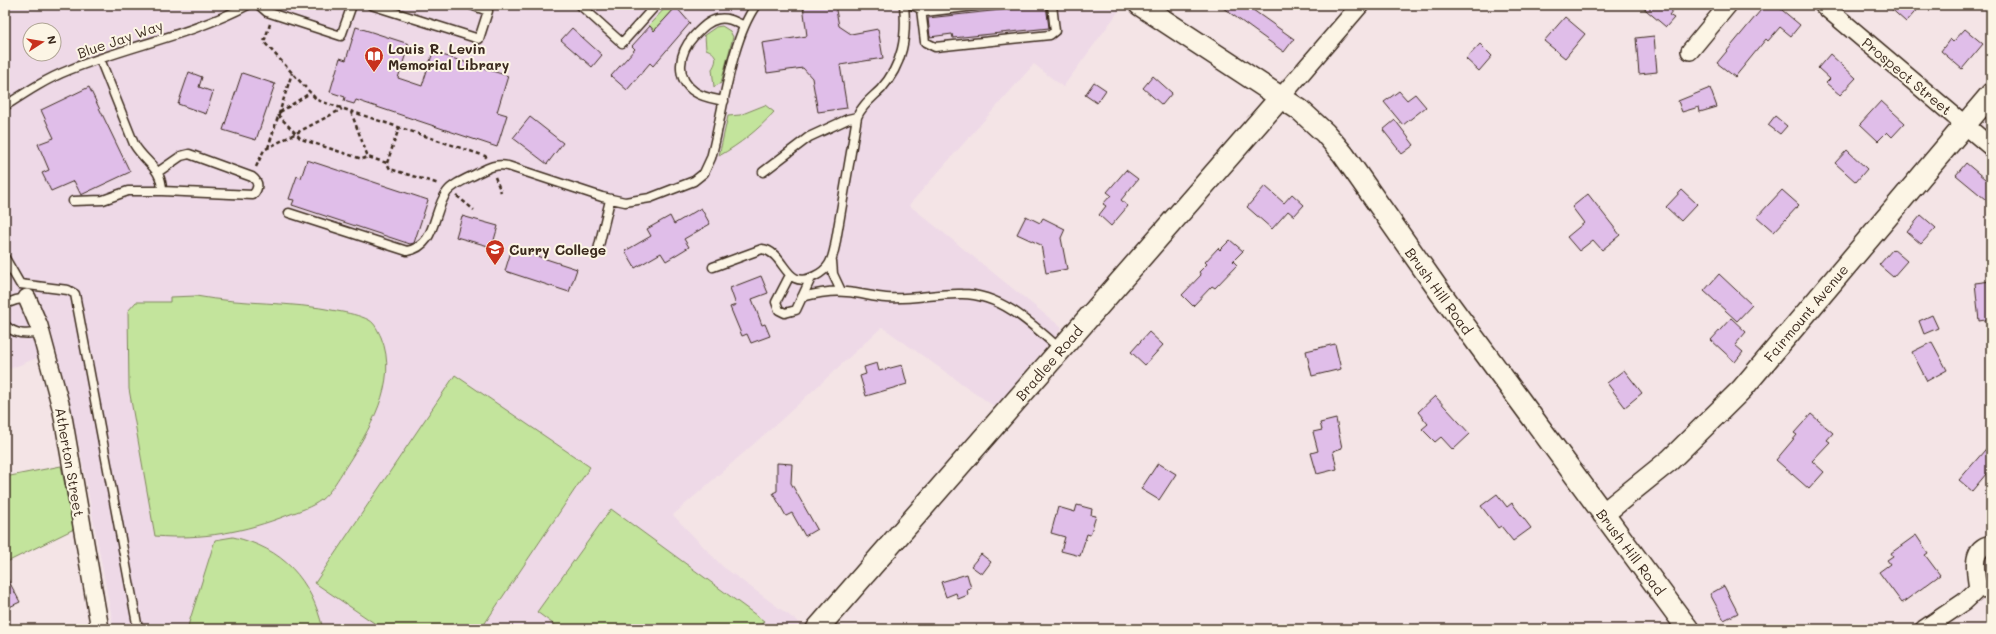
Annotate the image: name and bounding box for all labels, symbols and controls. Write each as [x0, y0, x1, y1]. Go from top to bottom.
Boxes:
street label: Blue Jay Way [75, 15, 165, 63]
north arrow [22, 22, 62, 62]
street label: Prospect Street [1858, 33, 1956, 119]
text: N [44, 34, 60, 45]
place label: Louis R. Levin Memorial Library [388, 39, 510, 74]
library icon: Louis R. Levin Memorial Library [363, 45, 385, 73]
school or university icon: Curry College [484, 238, 506, 266]
place label: Curry College [509, 240, 606, 259]
street label: Brush Hill Road [1401, 244, 1477, 338]
street label: Fairmount Avenue [1760, 260, 1852, 366]
street label: Bradlee Road [1011, 321, 1087, 405]
street label: Atherton Street [51, 406, 89, 518]
street label: Brush Hill Road [1592, 505, 1670, 599]

